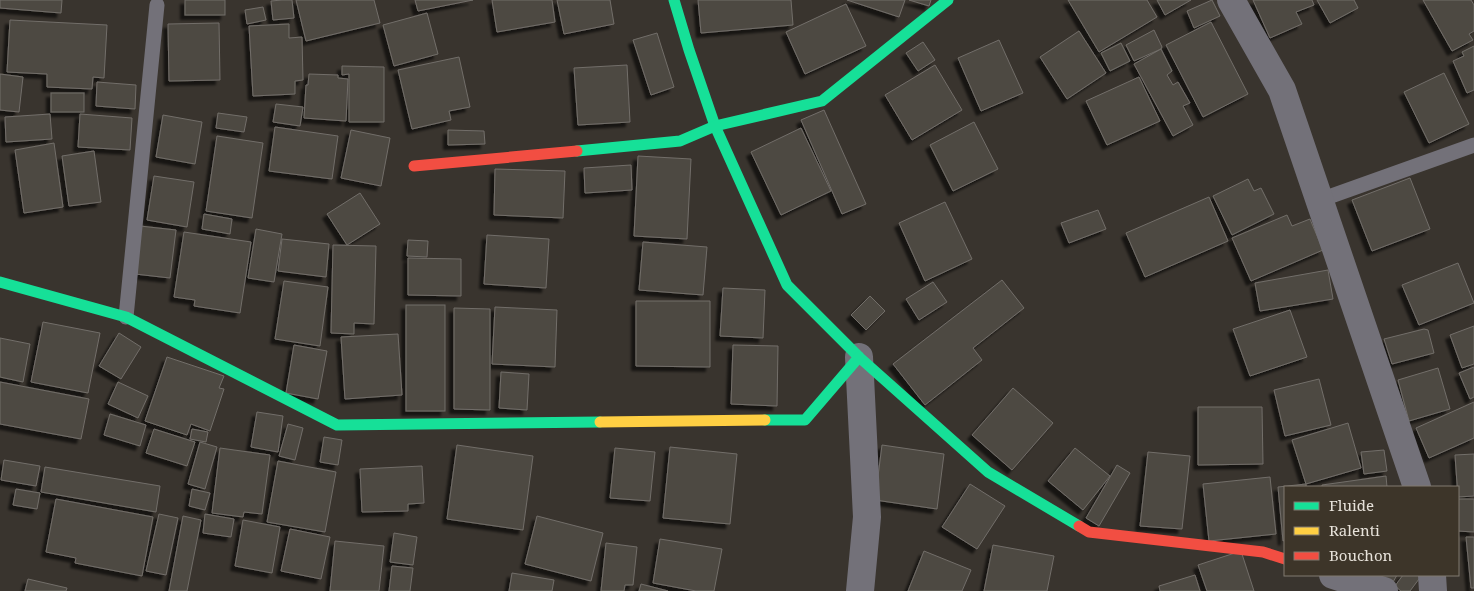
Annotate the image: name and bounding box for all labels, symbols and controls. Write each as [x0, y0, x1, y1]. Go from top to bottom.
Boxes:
legend [1284, 486, 1459, 576]
text: Fluide [1329, 495, 1374, 515]
text: Ralenti [1329, 520, 1380, 540]
text: Bouchon [1329, 545, 1393, 565]

